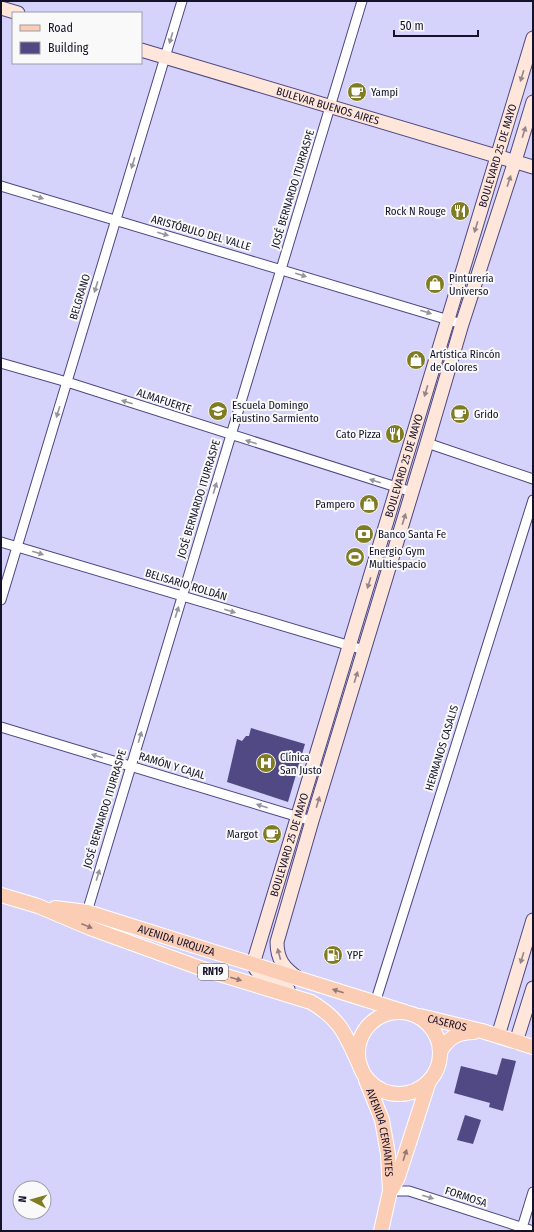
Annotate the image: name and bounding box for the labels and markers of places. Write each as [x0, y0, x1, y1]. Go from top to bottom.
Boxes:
cafe icon: Yampi [346, 81, 368, 103]
place label: Yampi [371, 86, 398, 99]
restaurant icon: Rock N Rouge [449, 200, 471, 222]
place label: Rock N Rouge [385, 205, 446, 218]
place label: Pinturería Universo [449, 272, 494, 298]
shop icon: Pinturería Universo [424, 273, 446, 295]
place label: Artística Rincón de Colores [430, 348, 500, 374]
shop icon: Artística Rincón de Colores [405, 349, 427, 371]
place label: Escuela Domingo Faustino Sarmiento [232, 399, 319, 425]
school or university icon: Escuela Domingo Faustino Sarmiento [207, 400, 229, 422]
cafe icon: Grido [449, 403, 471, 425]
place label: Grido [474, 408, 499, 421]
restaurant icon: Cato Pizza [384, 423, 406, 445]
place label: Cato Pizza [336, 428, 381, 441]
shop icon: Pampero [358, 493, 380, 515]
place label: Pampero [315, 498, 355, 511]
bank icon: Banco Santa Fe [353, 523, 375, 545]
place label: Banco Santa Fe [378, 528, 446, 541]
place label: Energio Gym Multiespacio [369, 545, 427, 571]
sports icon: Energio Gym Multiespacio [344, 546, 366, 568]
place label: Clínica San Justo [280, 751, 322, 777]
hospital icon: Clínica San Justo [255, 752, 277, 774]
cafe icon: Margot [261, 823, 283, 845]
place label: Margot [227, 828, 258, 841]
fuel station icon: YPF [322, 944, 344, 966]
place label: YPF [347, 949, 363, 962]

